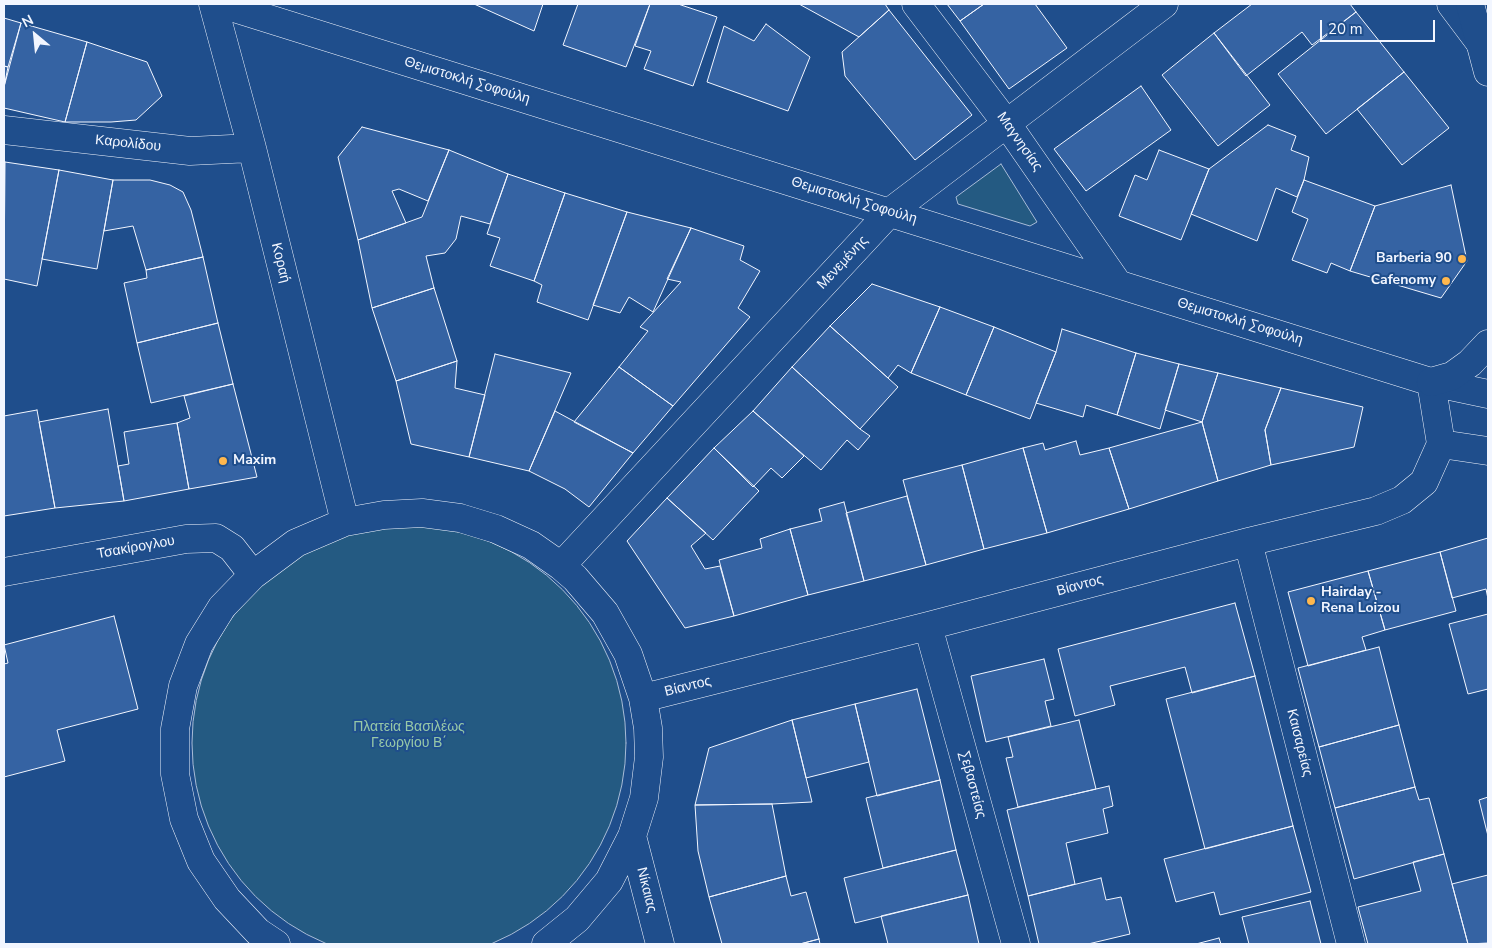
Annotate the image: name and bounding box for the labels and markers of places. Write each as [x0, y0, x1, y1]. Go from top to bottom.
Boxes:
place label: Barberia 90 [1376, 251, 1452, 267]
marker: Barberia 90 [1456, 253, 1468, 265]
place label: Cafenomy [1371, 273, 1436, 289]
marker: Cafenomy [1440, 275, 1452, 287]
place label: Maxim [233, 453, 276, 469]
marker: Maxim [217, 455, 229, 467]
place label: Hairday - Rena Loizou [1321, 585, 1400, 618]
marker: Hairday - Rena Loizou [1305, 595, 1317, 607]

